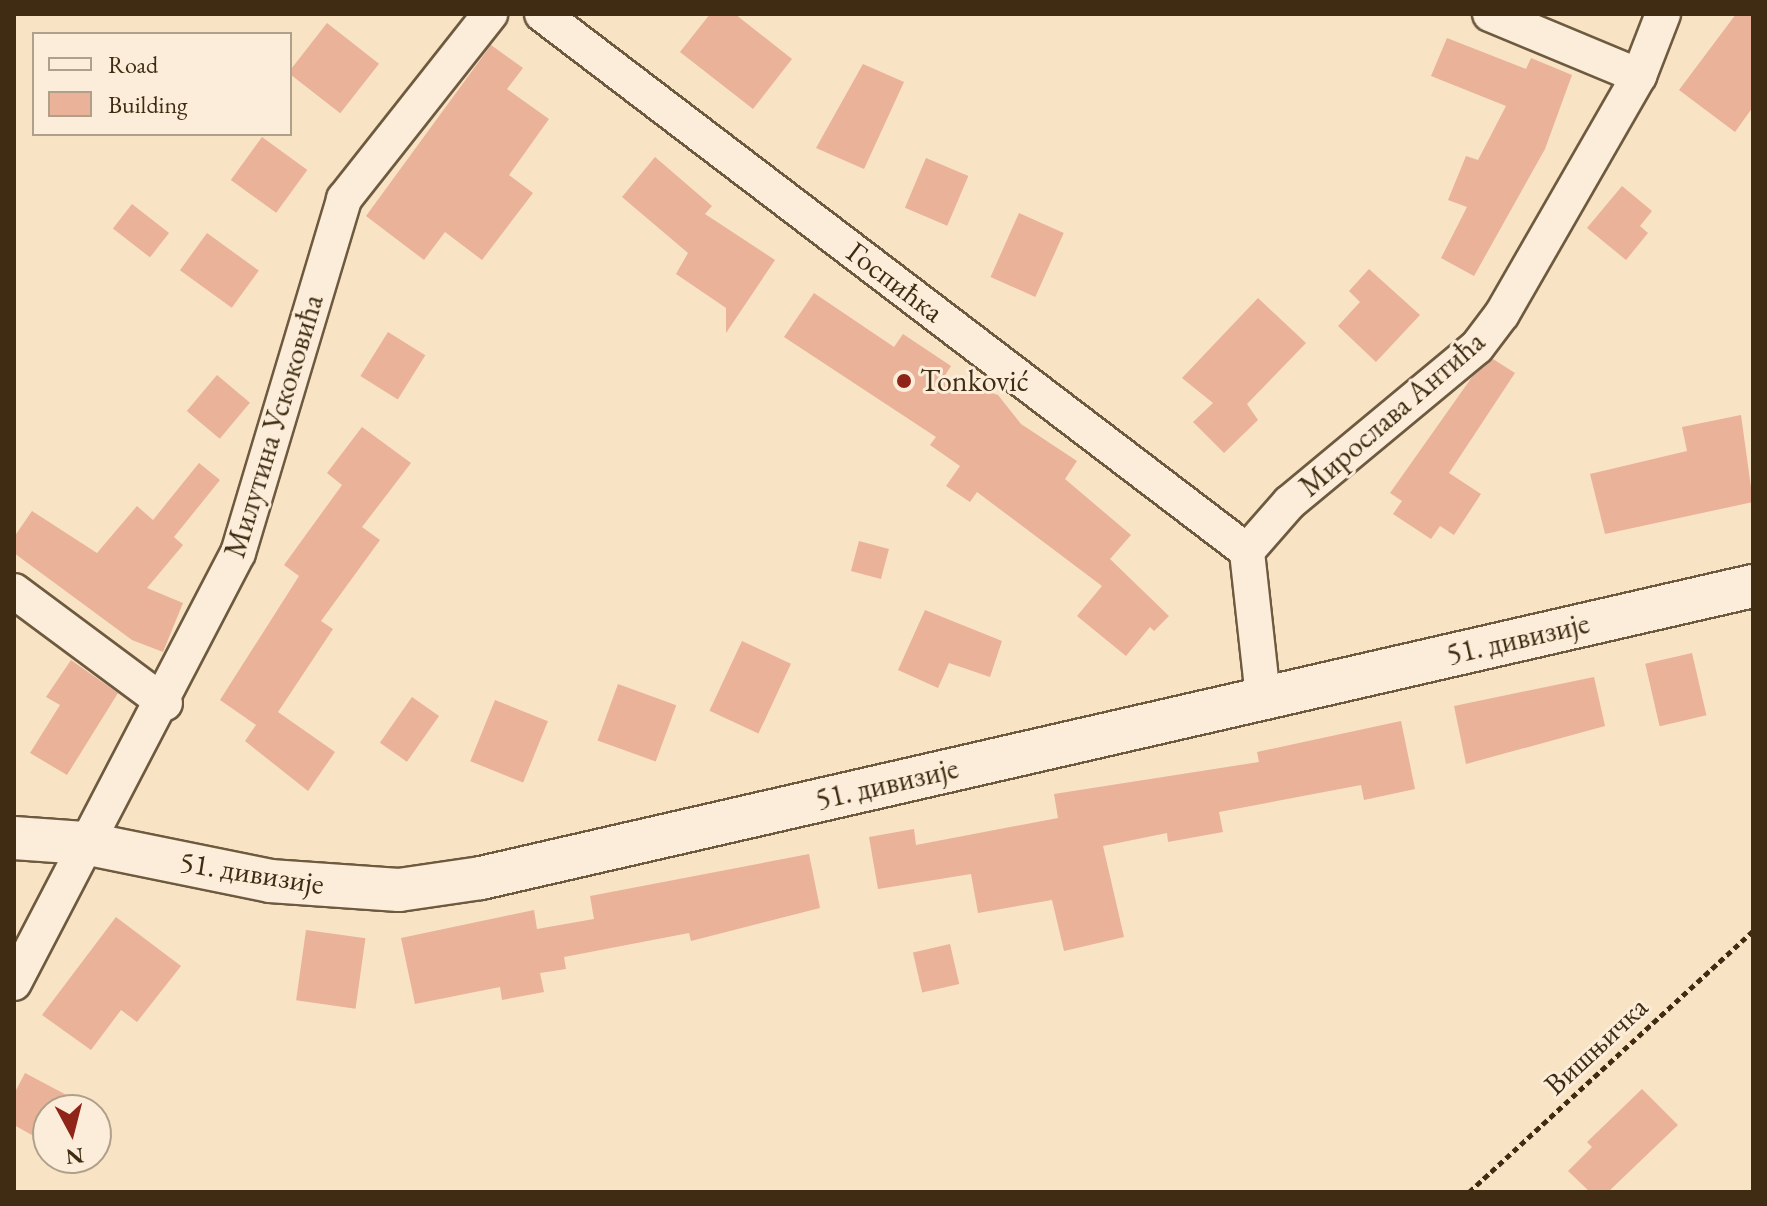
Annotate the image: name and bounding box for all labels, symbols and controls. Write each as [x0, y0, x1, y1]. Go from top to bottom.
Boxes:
legend [32, 32, 292, 136]
text: Road [108, 49, 158, 80]
text: Building [108, 89, 188, 120]
street label: Госпићка [840, 234, 950, 330]
street label: Милутина Ускоковића [217, 290, 331, 562]
street label: Мирослава Антића [1292, 324, 1492, 504]
place label: Tonković [920, 363, 1029, 399]
marker: Tonković [895, 372, 913, 390]
street label: 51. дивизије [1443, 605, 1593, 673]
street label: 51. дивизије [812, 750, 962, 818]
street label: 51. дивизије [177, 844, 327, 902]
street label: Вишњичка [1537, 989, 1655, 1103]
north arrow [32, 1094, 112, 1174]
text: N [64, 1141, 85, 1172]

